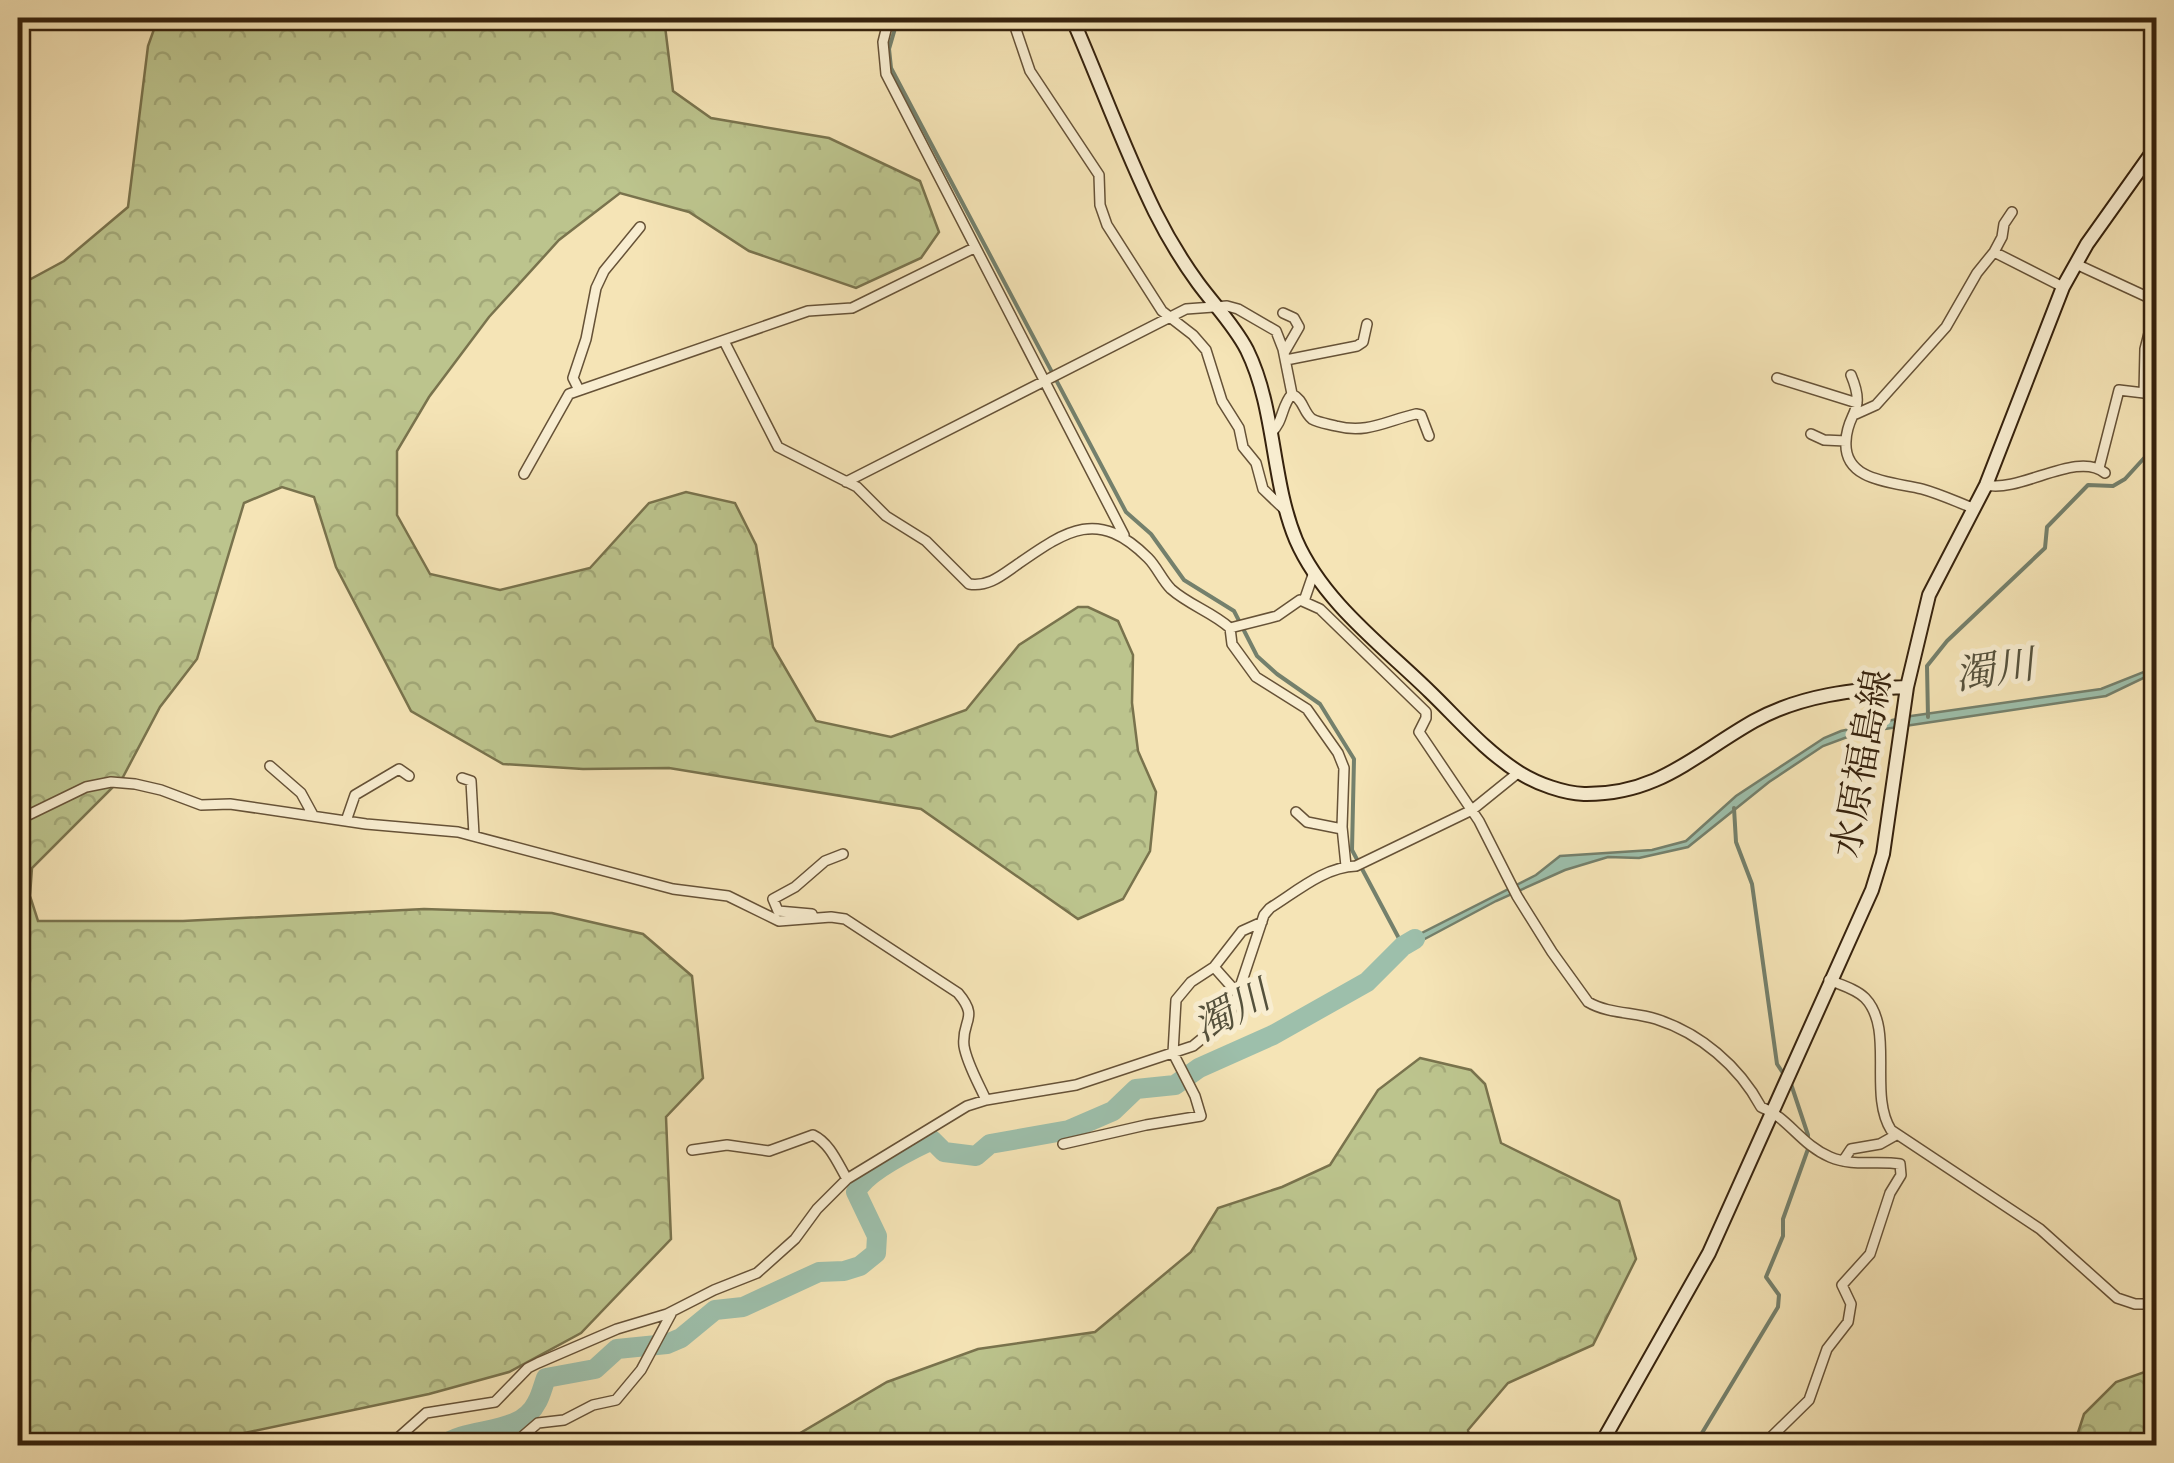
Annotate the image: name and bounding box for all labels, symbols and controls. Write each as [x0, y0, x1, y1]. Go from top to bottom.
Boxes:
water label: 濁川 [1951, 638, 2043, 707]
street label: 水原福島線 [1822, 666, 1908, 862]
water label: 濁川 [1185, 969, 1285, 1058]

